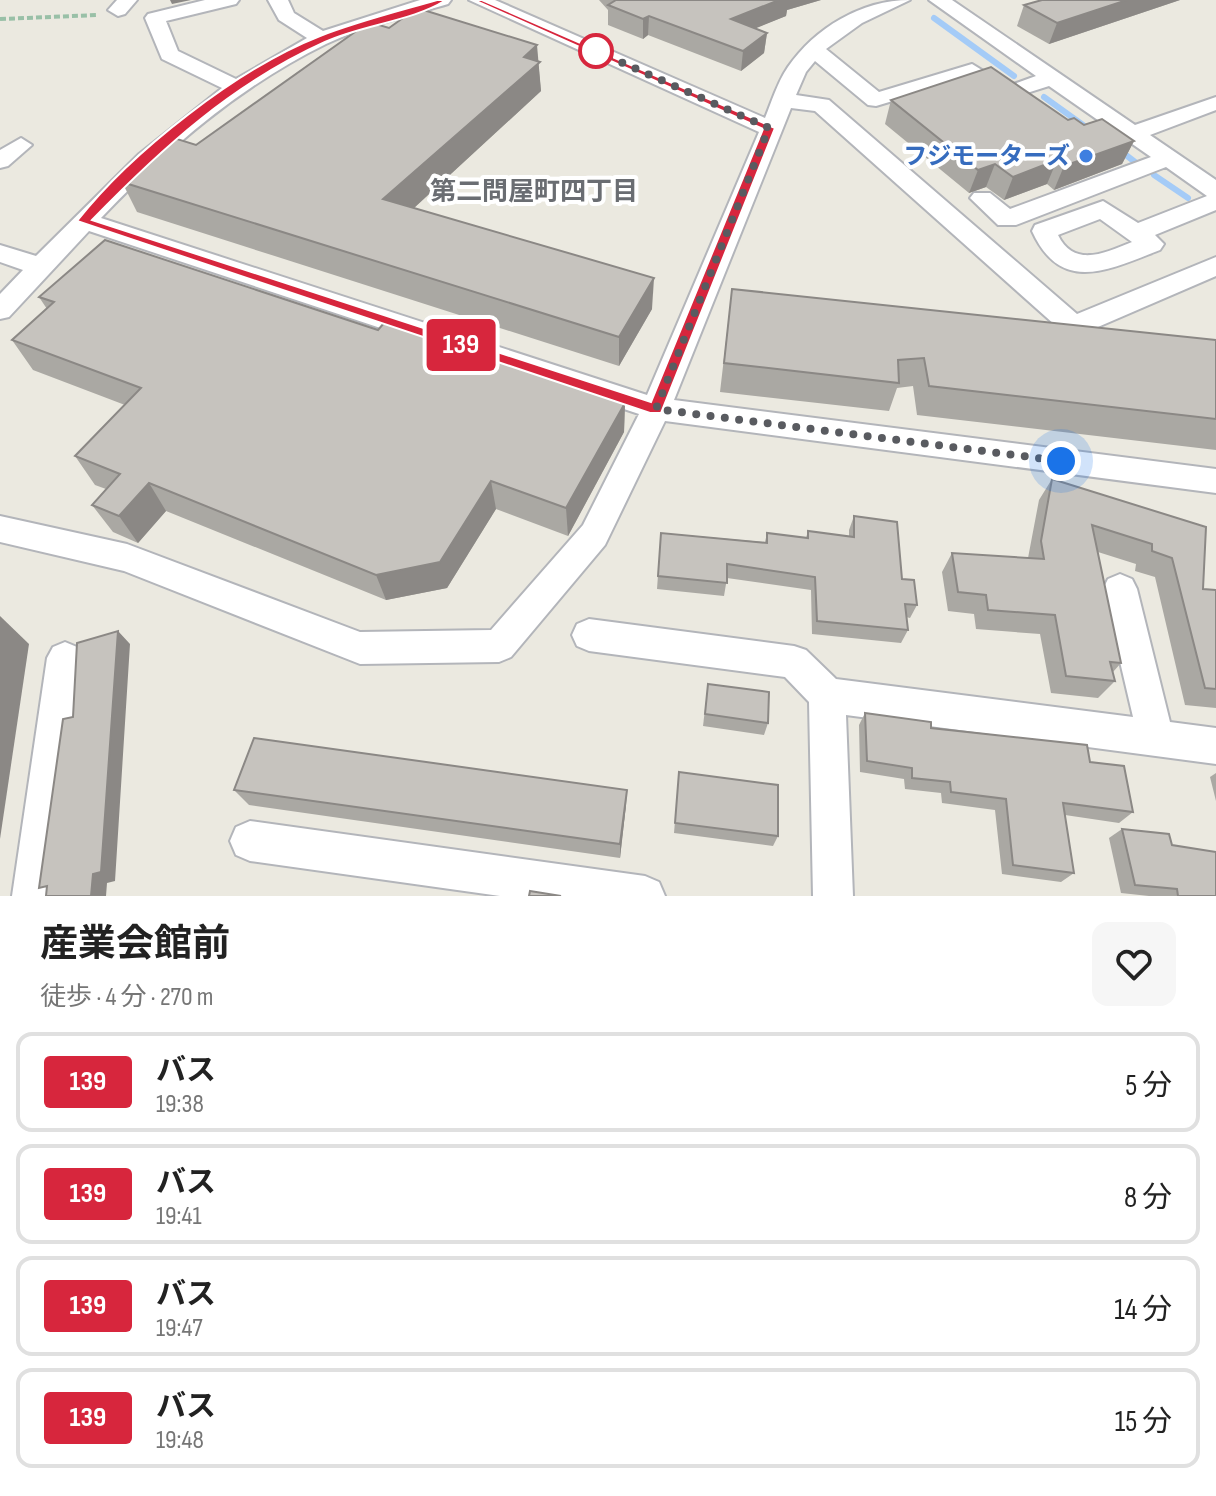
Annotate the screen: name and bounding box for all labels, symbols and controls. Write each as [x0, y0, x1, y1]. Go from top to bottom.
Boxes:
unlabelled marker [579, 34, 613, 68]
place label: フジモーターズ [903, 142, 1070, 171]
marker: フジモーターズ [1077, 147, 1095, 165]
district label: 第二問屋町四丁目 [430, 177, 638, 208]
line badge: 139 [415, 319, 507, 371]
text: 139 [443, 328, 479, 361]
your location [1041, 441, 1081, 481]
text: 産業会館前 [40, 922, 230, 967]
button: heart [1092, 922, 1176, 1006]
text: 徒歩 · 4 分 · 270 m [40, 982, 213, 1013]
text: バス [156, 1053, 216, 1089]
text: 139 [70, 1065, 106, 1098]
text: 5 分 [1125, 1068, 1172, 1104]
text: 19:38 [156, 1089, 204, 1120]
text: バス [156, 1165, 216, 1201]
text: 139 [70, 1177, 106, 1210]
text: 8 分 [1124, 1180, 1172, 1216]
text: 19:41 [156, 1201, 202, 1232]
text: バス [156, 1277, 216, 1313]
text: 139 [70, 1289, 106, 1322]
text: 14 分 [1114, 1292, 1172, 1328]
text: 19:47 [156, 1313, 203, 1344]
text: バス [156, 1389, 216, 1425]
text: 139 [70, 1401, 106, 1434]
text: 15 分 [1115, 1404, 1172, 1440]
text: 19:48 [156, 1425, 204, 1456]

